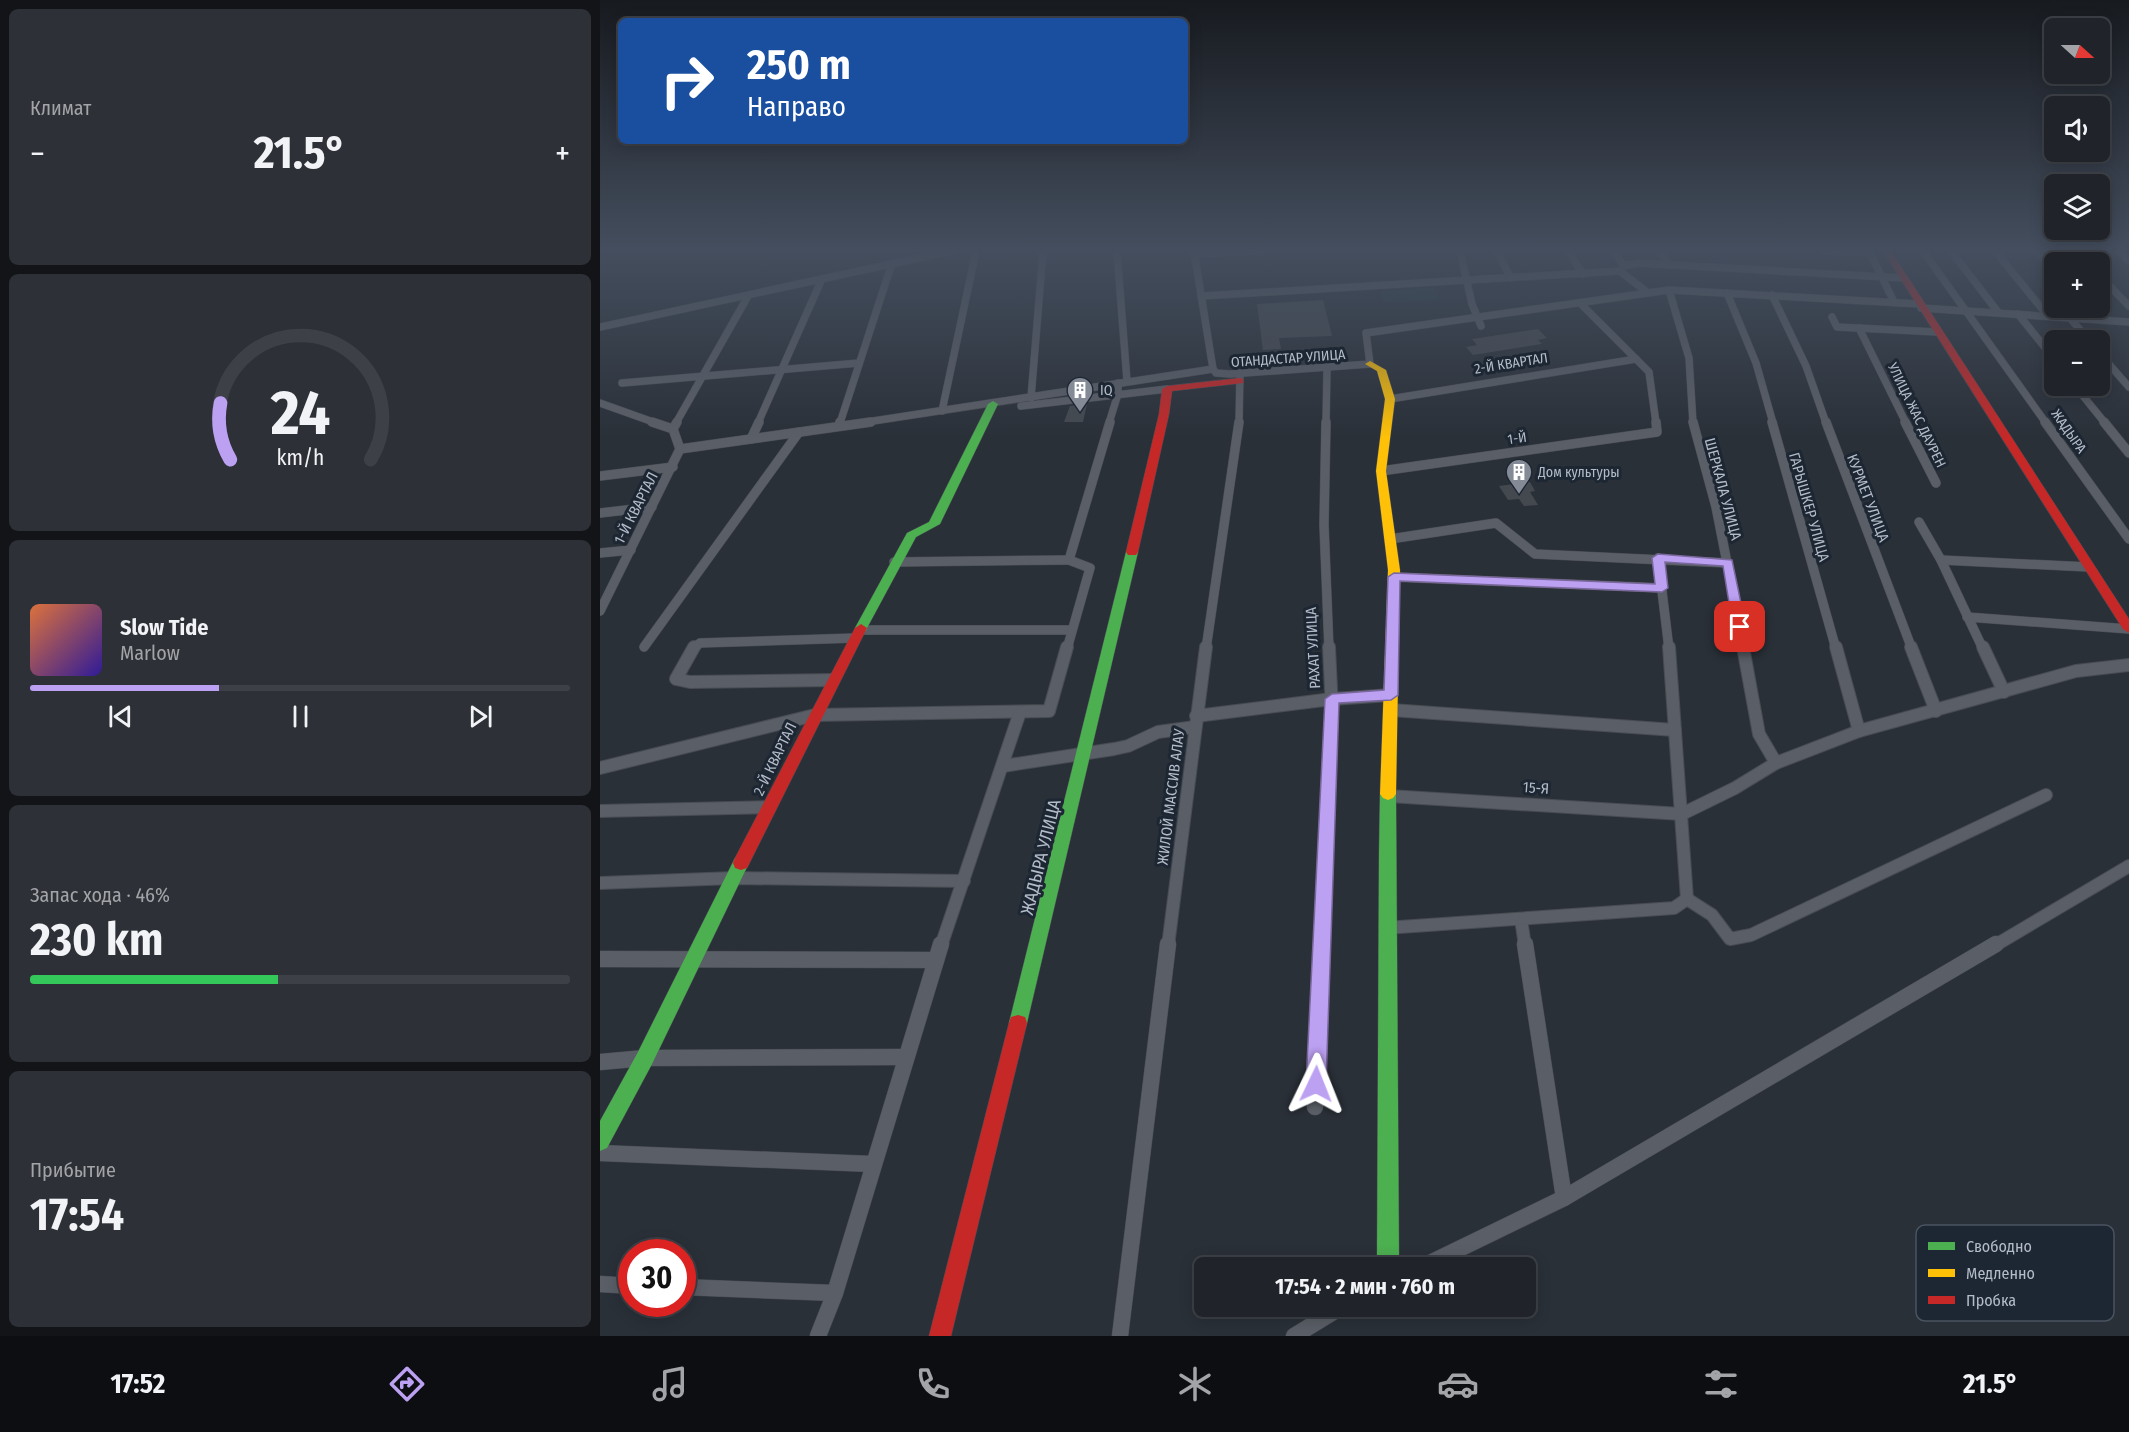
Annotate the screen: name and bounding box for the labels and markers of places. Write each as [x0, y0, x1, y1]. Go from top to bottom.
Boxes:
building icon: IQ [1065, 375, 1095, 413]
place label: IQ [1100, 382, 1113, 399]
building icon: Дом культуры [1504, 457, 1534, 495]
place label: Дом культуры [1537, 464, 1620, 481]
pin [1714, 601, 1765, 652]

